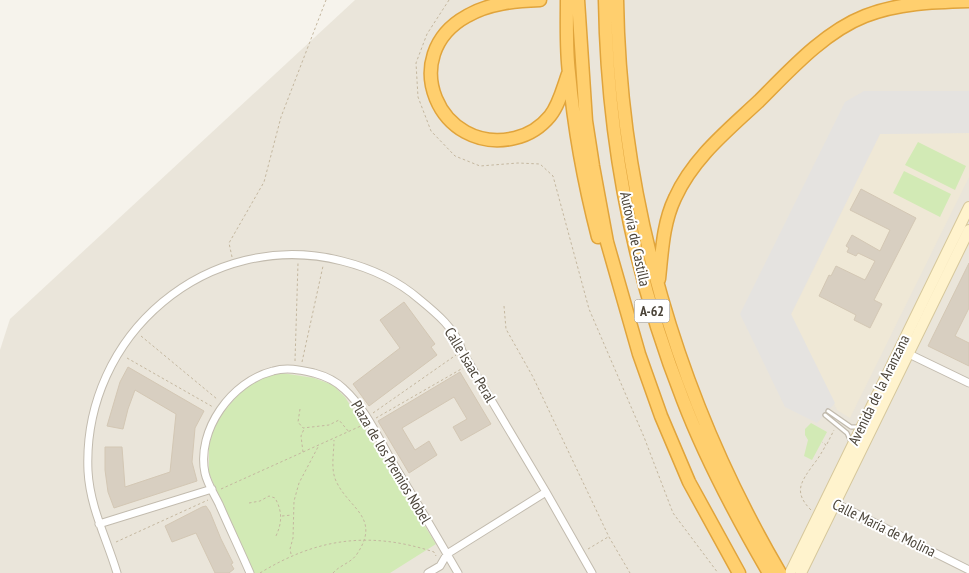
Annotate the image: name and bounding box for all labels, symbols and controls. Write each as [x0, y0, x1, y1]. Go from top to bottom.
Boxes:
street label: Autovía de Castilla [616, 190, 655, 288]
road number: A-62 [634, 300, 670, 322]
street label: Calle Isaac Peral [441, 324, 500, 406]
street label: Avenida de la Aranzana [844, 332, 913, 448]
street label: Plaza de los Premios Nobel [347, 397, 436, 527]
street label: Calle María de Molina [830, 494, 939, 561]

